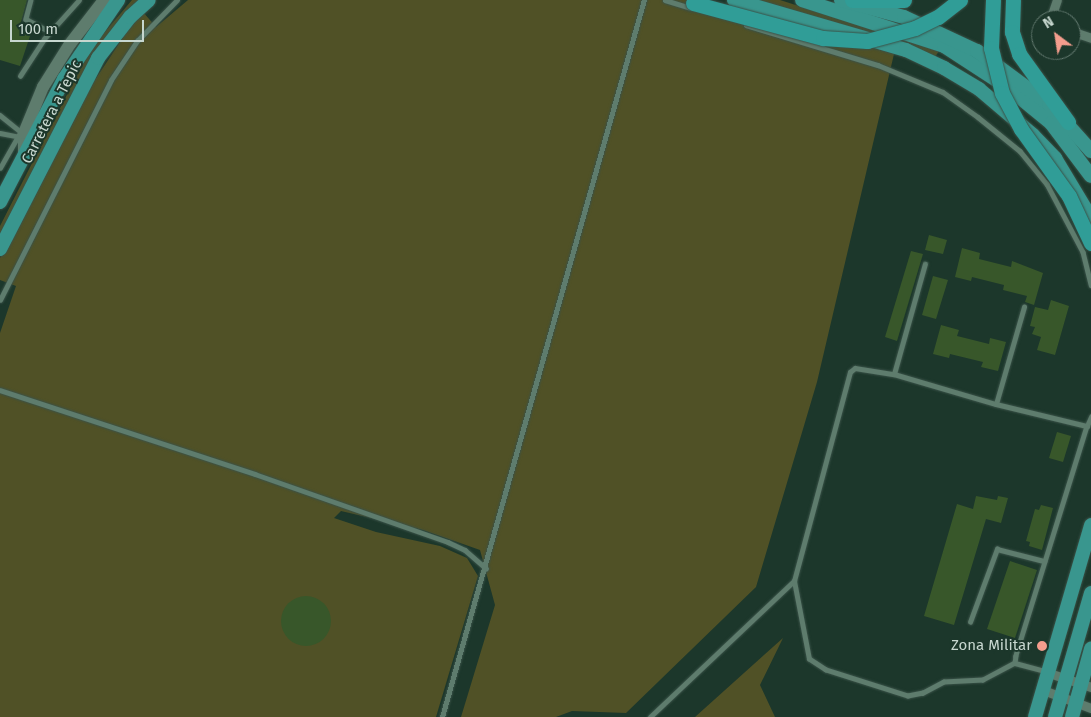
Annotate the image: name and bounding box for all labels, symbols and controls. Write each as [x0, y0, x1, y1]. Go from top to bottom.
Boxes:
scale bar [12, 10, 146, 42]
north arrow [1031, 10, 1081, 60]
text: N [1040, 13, 1057, 32]
text: 100 m [18, 20, 58, 38]
street label: Carretera a Tepic [18, 57, 86, 167]
place label: Zona Militar [951, 637, 1032, 655]
marker: Zona Militar [1036, 640, 1048, 652]

